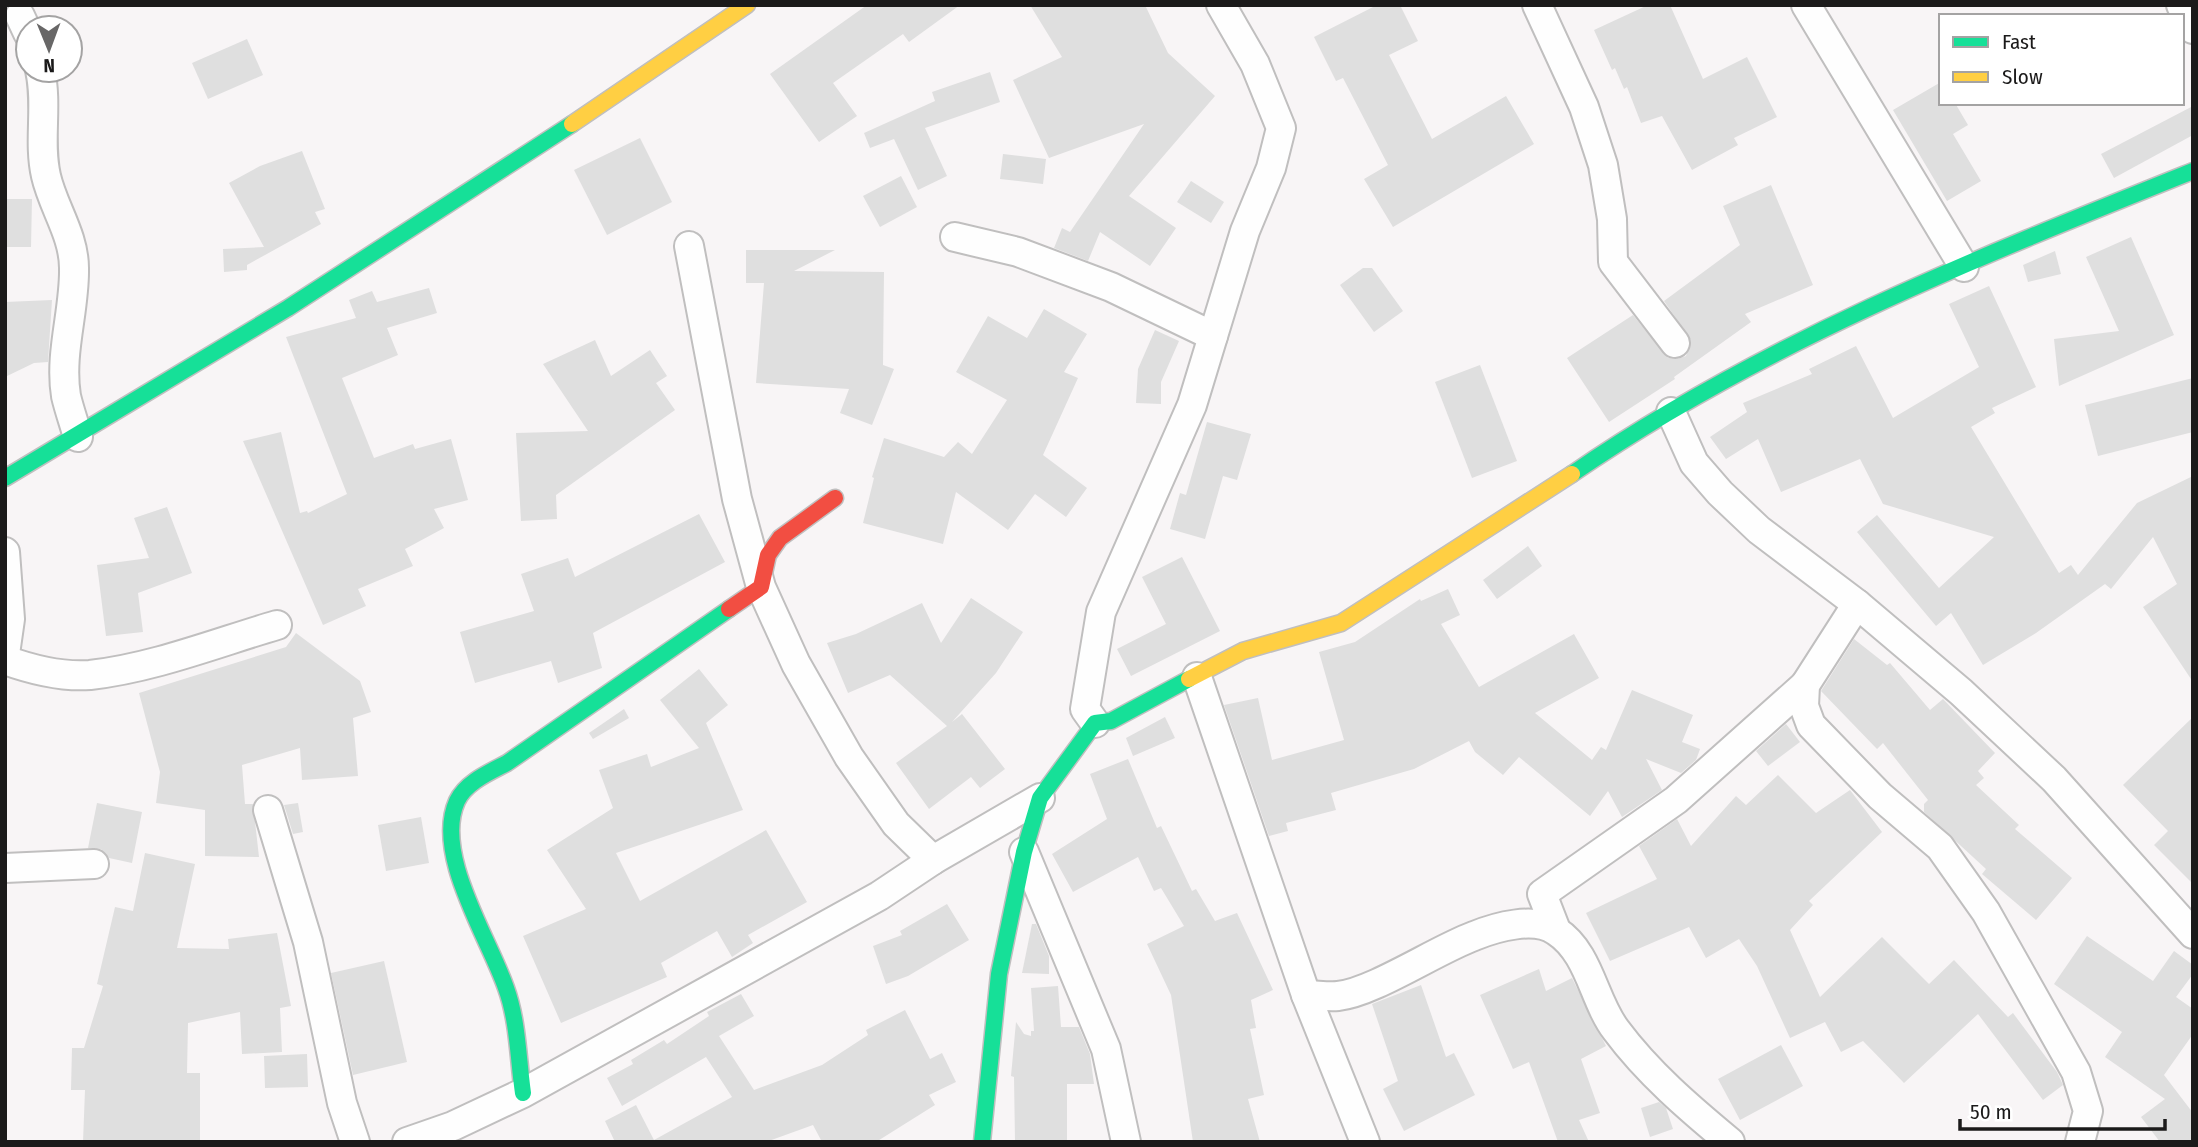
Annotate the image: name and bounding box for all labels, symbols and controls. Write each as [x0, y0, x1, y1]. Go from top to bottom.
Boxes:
north arrow [14, 14, 84, 84]
legend [1939, 14, 2184, 105]
text: Fast [2002, 29, 2036, 55]
text: N [43, 54, 55, 77]
text: Slow [2002, 64, 2043, 90]
scale bar [1960, 1088, 2165, 1132]
text: 50 m [1970, 1099, 2012, 1125]

